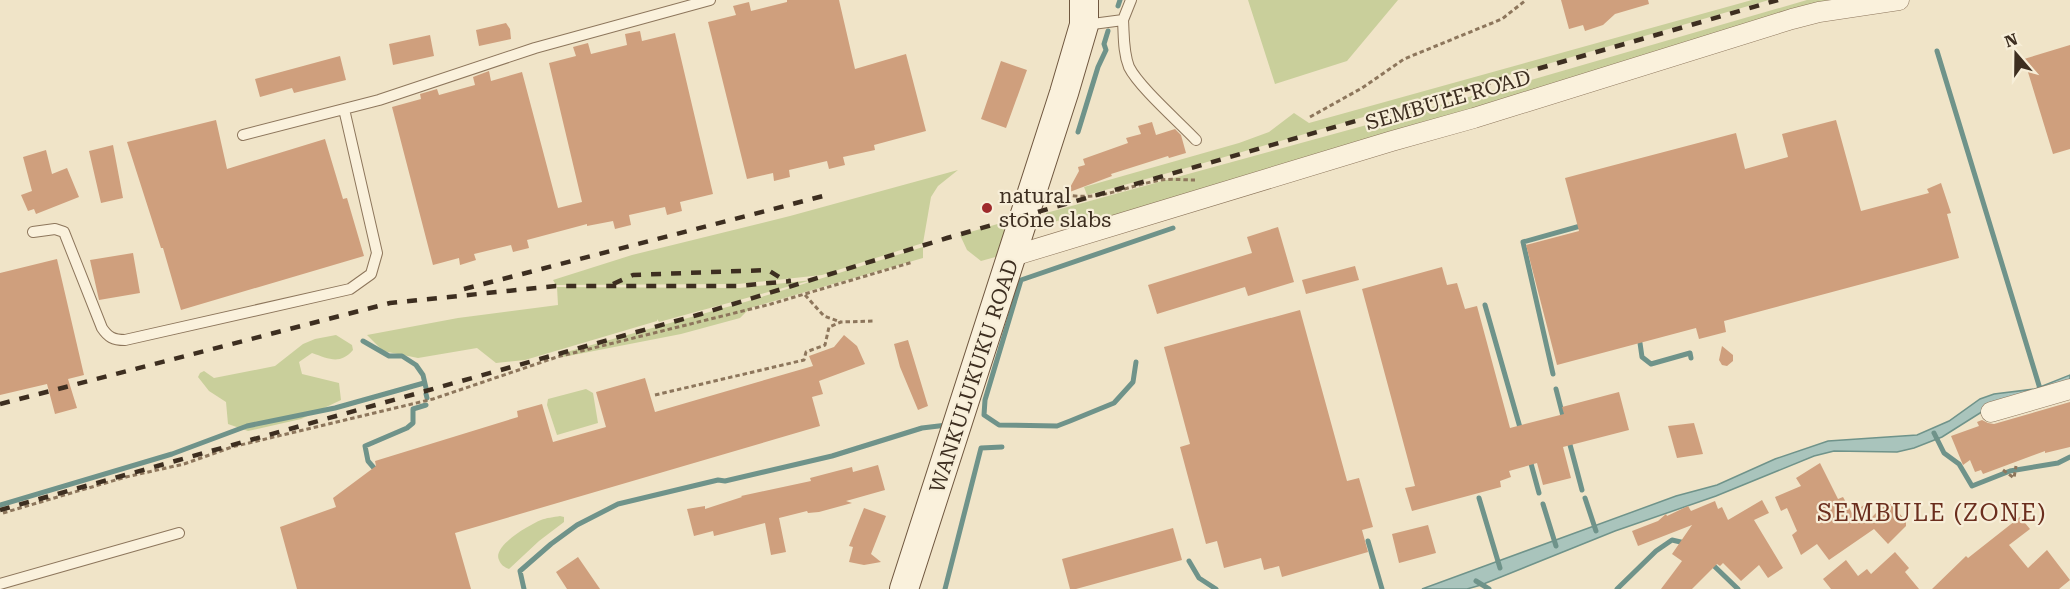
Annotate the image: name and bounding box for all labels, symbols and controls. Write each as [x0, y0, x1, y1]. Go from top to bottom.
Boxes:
north arrow [1986, 24, 2046, 84]
text: N [2002, 29, 2020, 51]
street label: SEMBULE ROAD [1363, 65, 1533, 135]
place label: natural stone slabs [999, 184, 1111, 232]
marker: natural stone slabs [980, 201, 994, 215]
street label: WANKULUKUKU ROAD [925, 256, 1023, 496]
district label: SEMBULE (ZONE) [1817, 499, 2047, 527]

